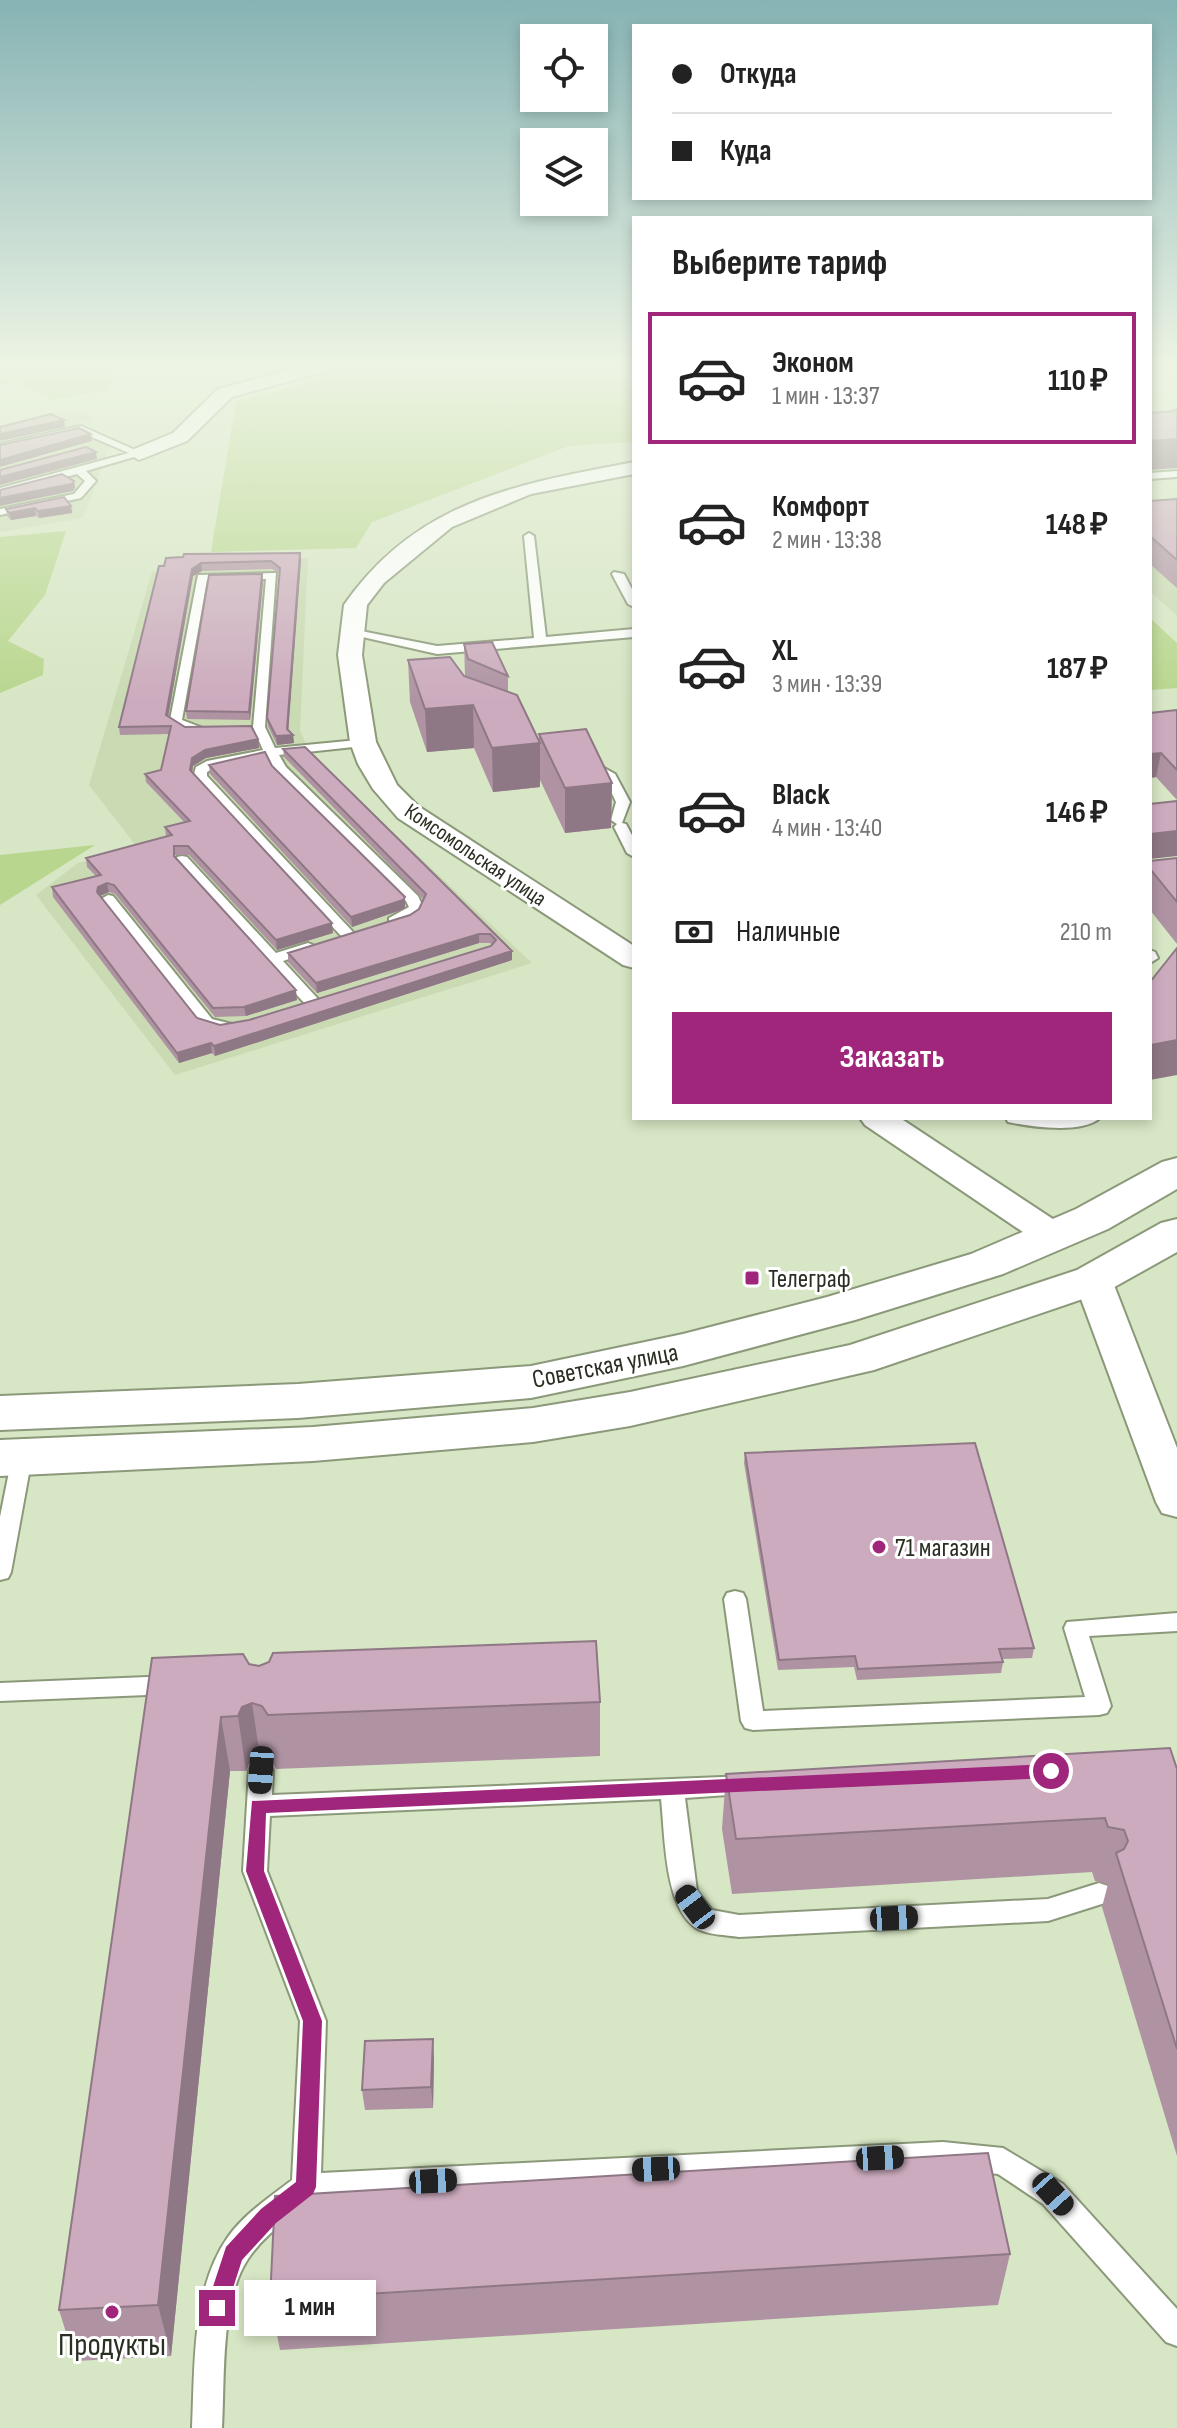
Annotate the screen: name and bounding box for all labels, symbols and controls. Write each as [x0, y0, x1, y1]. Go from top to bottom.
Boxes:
map controls [520, 24, 608, 216]
button: locate [520, 24, 608, 112]
text: Откуда [720, 56, 797, 92]
button: layers [520, 128, 608, 216]
text: Куда [720, 133, 771, 169]
text: Выберите тариф [672, 242, 887, 285]
icon: car [676, 342, 748, 414]
text: Эконом [772, 345, 854, 381]
text: 110 ₽ [1048, 363, 1108, 399]
text: 1 мин · 13:37 [772, 381, 879, 412]
icon: car [676, 486, 748, 558]
text: Комфорт [772, 489, 869, 525]
text: 148 ₽ [1046, 507, 1108, 543]
text: 2 мин · 13:38 [772, 525, 882, 556]
icon: car [676, 630, 748, 702]
text: XL [772, 633, 798, 669]
text: 187 ₽ [1047, 651, 1108, 687]
text: 3 мин · 13:39 [772, 669, 882, 700]
icon: car [676, 774, 748, 846]
text: Black [772, 777, 830, 813]
text: 146 ₽ [1046, 795, 1108, 831]
street label: Комсомольская улица [399, 798, 551, 913]
text: 4 мин · 13:40 [772, 813, 882, 844]
icon: cash [672, 910, 716, 954]
text: Наличные [736, 914, 841, 950]
text: 210 m [1060, 917, 1112, 948]
button: Заказать [672, 1012, 1112, 1104]
place label: Телеграф [768, 1264, 851, 1295]
marker: Телеграф [743, 1269, 761, 1287]
street label: Советская улица [530, 1337, 681, 1396]
place label: 71 магазин [895, 1533, 991, 1564]
marker: 71 магазин [870, 1538, 888, 1556]
car [247, 1745, 275, 1795]
route start [1033, 1753, 1069, 1789]
car [671, 1881, 719, 1933]
car [869, 1905, 919, 1931]
car [855, 2145, 905, 2171]
car [631, 2156, 681, 2182]
car [408, 2168, 458, 2194]
car [1028, 2168, 1078, 2220]
callout: 1 мин [245, 2280, 377, 2336]
route end [199, 2290, 235, 2326]
text: 1 мин [285, 2292, 335, 2323]
marker: Продукты [103, 2303, 121, 2321]
place label: Продукты [58, 2326, 166, 2365]

